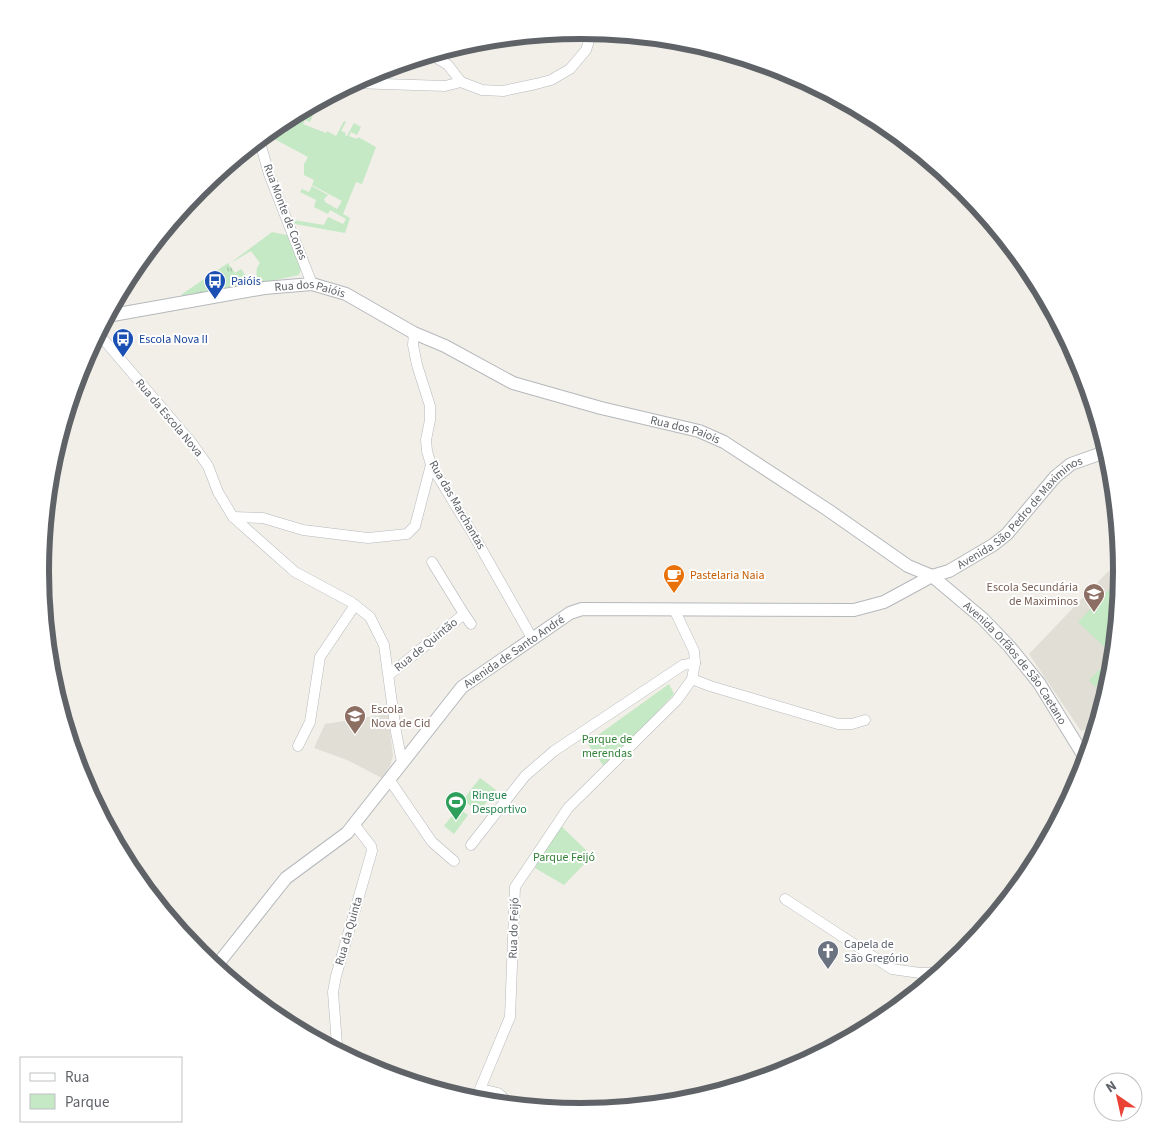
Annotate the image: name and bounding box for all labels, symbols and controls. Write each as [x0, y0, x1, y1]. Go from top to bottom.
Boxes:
street label: Rua Monte de Cones [259, 161, 311, 263]
bus stop icon: Paióis [203, 269, 227, 300]
place label: Paióis [231, 273, 261, 290]
street label: Rua dos Paióis [274, 275, 347, 302]
bus stop icon: Escola Nova II [111, 327, 135, 358]
place label: Escola Nova II [139, 331, 208, 348]
street label: Rua da Escola Nova [131, 375, 207, 461]
street label: Rua dos Paiois [649, 411, 723, 448]
street label: Avenida São Pedro de Maximinos [954, 452, 1085, 573]
street label: Rua das Marchantas [425, 457, 489, 553]
cafe icon: Pastelaria Naia [662, 563, 686, 594]
place label: Pastelaria Naia [690, 567, 764, 584]
place label: Escola Secundária de Maximinos [987, 579, 1078, 610]
school or university icon: Escola Secundária de Maximinos [1082, 582, 1106, 613]
street label: Avenida Orfãos de São Caetano [959, 597, 1071, 728]
street label: Avenida de Santo André [460, 611, 568, 692]
street label: Rua de Quintão [391, 614, 461, 676]
place label: Escola Nova de Cid [371, 701, 431, 732]
school or university icon: Escola Nova de Cid [343, 704, 367, 735]
park label: Parque de merendas [582, 731, 632, 762]
place label: Ringue Desportivo [472, 787, 527, 818]
sports icon: Ringue Desportivo [444, 790, 468, 821]
park label: Parque Feijó [533, 849, 595, 866]
street label: Rua da Quinta [331, 895, 367, 967]
street label: Rua do Feijó [504, 897, 524, 959]
place label: Capela de São Gregório [844, 936, 909, 967]
church icon: Capela de São Gregório [816, 939, 840, 970]
legend [20, 1057, 182, 1122]
text: Rua [65, 1067, 89, 1088]
north arrow [1093, 1072, 1143, 1122]
text: N [1102, 1076, 1121, 1098]
text: Parque [65, 1092, 109, 1113]

